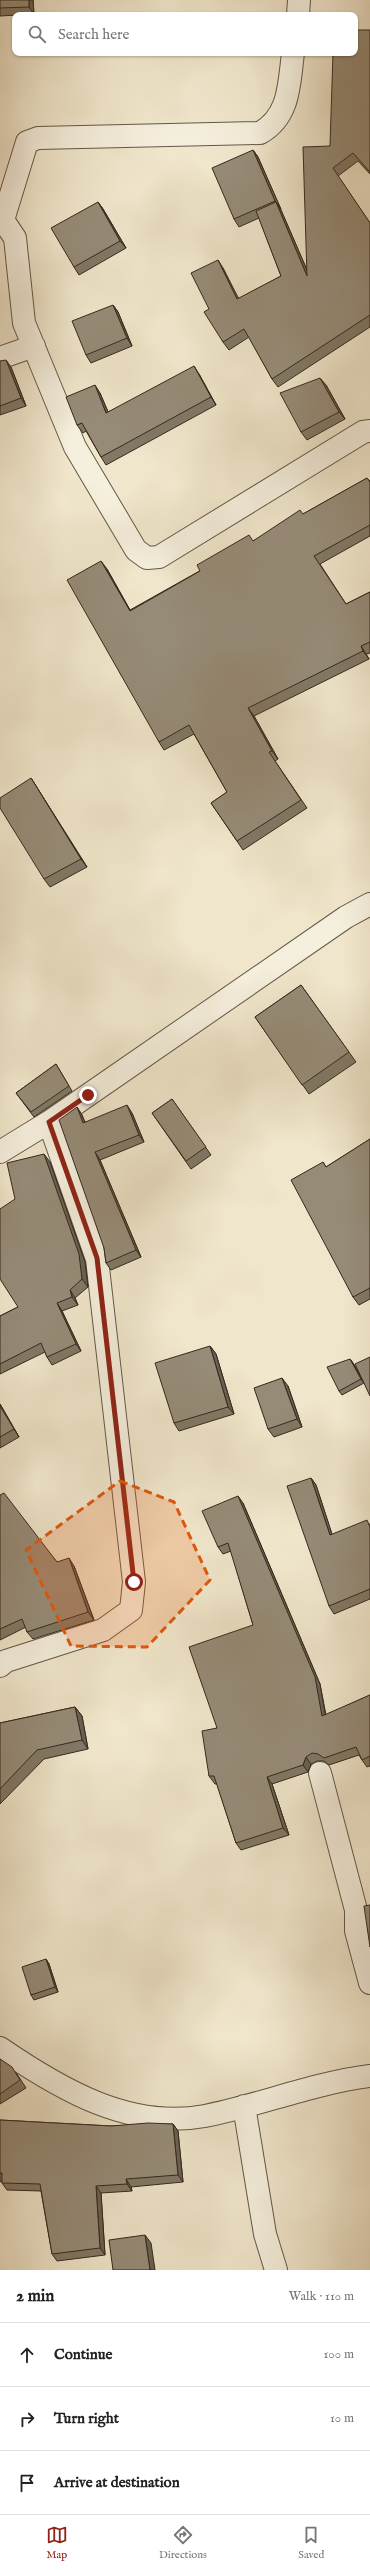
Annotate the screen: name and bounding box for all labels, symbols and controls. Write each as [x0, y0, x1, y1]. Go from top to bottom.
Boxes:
search box [12, 12, 358, 56]
icon: search [26, 23, 48, 45]
text: Search here [58, 25, 129, 44]
route end [79, 1086, 97, 1104]
route start [125, 1573, 143, 1591]
text: 2 min [16, 2286, 54, 2307]
text: Walk · 110 m [289, 2288, 354, 2305]
icon: ahead [16, 2344, 38, 2366]
text: Continue [54, 2345, 112, 2364]
text: 100 m [324, 2346, 354, 2363]
icon: right [16, 2408, 38, 2430]
text: Turn right [54, 2409, 119, 2428]
text: 10 m [330, 2410, 354, 2427]
icon: arrive [16, 2472, 38, 2494]
text: Arrive at destination [54, 2473, 180, 2492]
tab: Map [46, 2524, 68, 2562]
tab: Directions [159, 2524, 207, 2562]
tab: Saved [298, 2524, 324, 2562]

